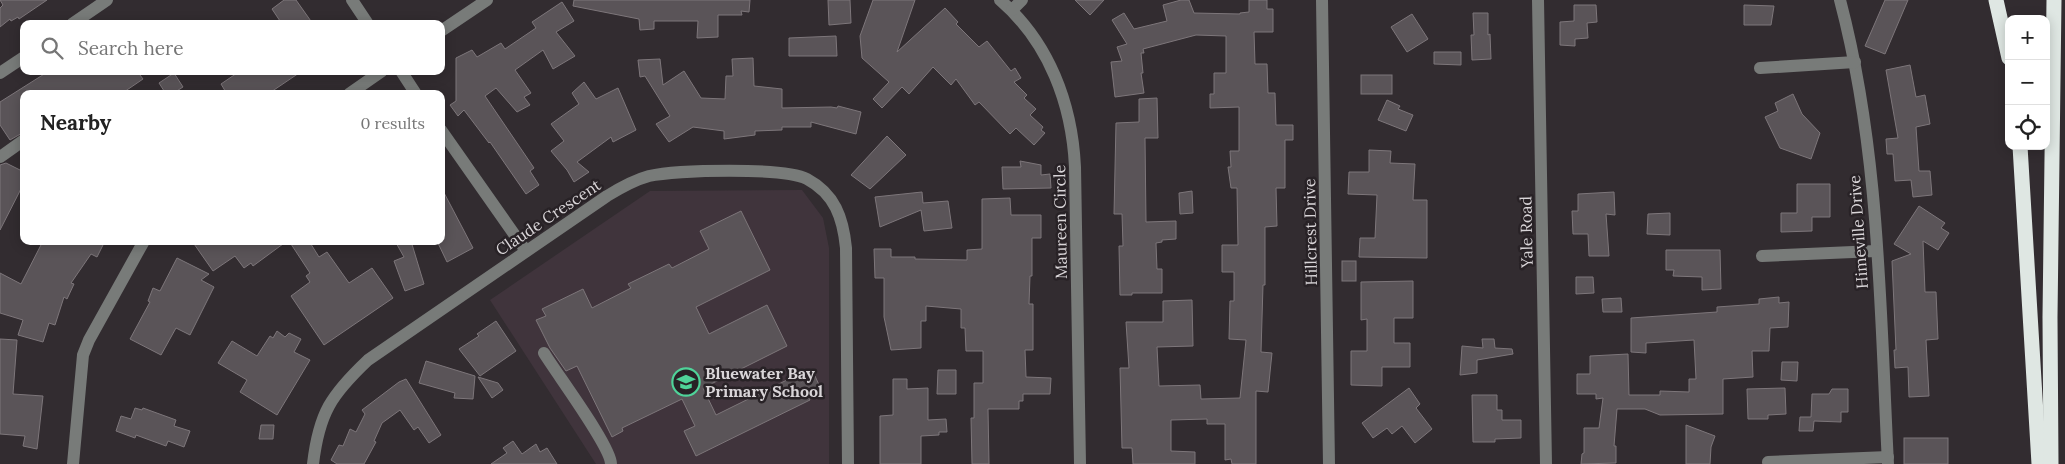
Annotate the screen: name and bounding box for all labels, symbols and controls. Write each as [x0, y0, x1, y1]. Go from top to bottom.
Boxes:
map controls [2005, 15, 2050, 150]
button: + [2005, 15, 2050, 60]
search box [20, 20, 445, 75]
icon: search [38, 34, 66, 62]
text: Search here [78, 36, 184, 60]
button: − [2005, 60, 2050, 105]
button: locate [2005, 105, 2050, 150]
text: Nearby [40, 109, 111, 136]
text: 0 results [360, 113, 425, 133]
street label: Maureen Circle [1049, 164, 1071, 279]
street label: Claude Crescent [492, 174, 605, 260]
street label: Himeville Drive [1844, 174, 1872, 290]
street label: Hillcrest Drive [1299, 178, 1321, 286]
street label: Yale Road [1515, 195, 1537, 269]
place label: Bluewater Bay Primary School [705, 363, 823, 401]
school or university icon: Bluewater Bay Primary School [671, 367, 701, 397]

